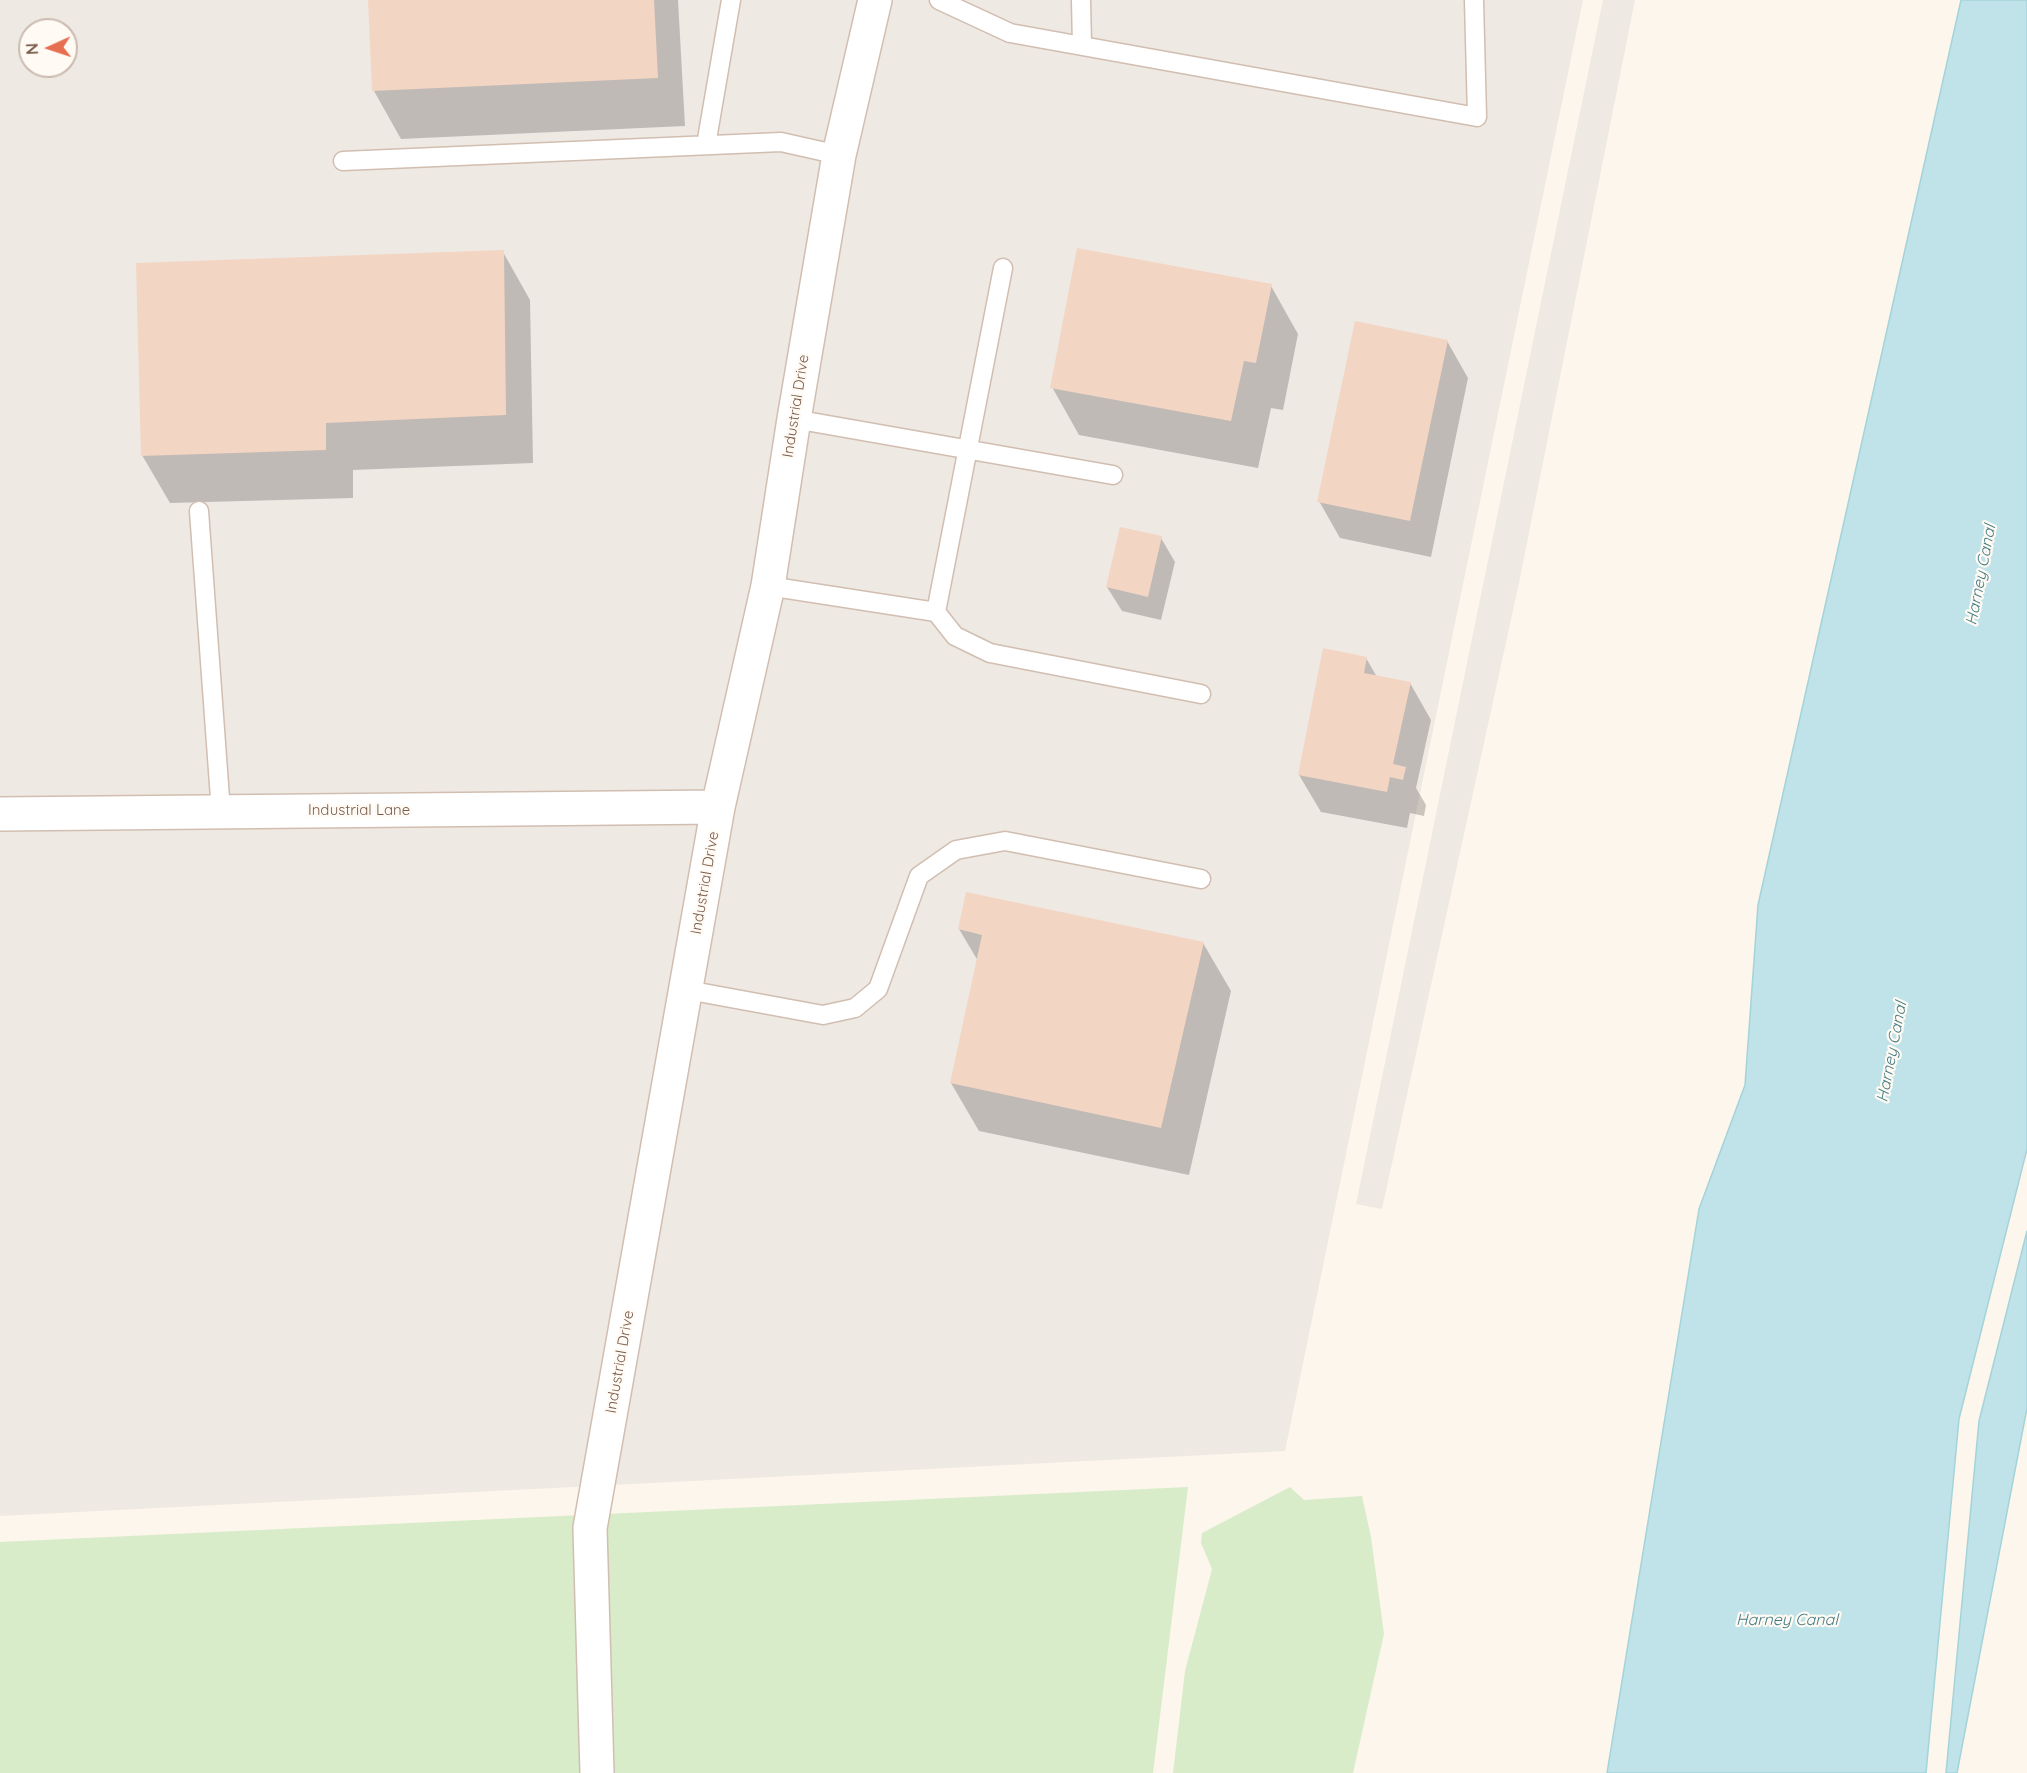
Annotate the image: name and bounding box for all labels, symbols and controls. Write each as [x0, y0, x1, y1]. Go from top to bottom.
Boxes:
north arrow [18, 18, 78, 78]
text: N [22, 42, 42, 55]
street label: Industrial Drive [779, 353, 813, 459]
water label: Harney Canal [1962, 523, 2000, 627]
street label: Industrial Lane [308, 801, 410, 819]
street label: Industrial Drive [687, 830, 723, 936]
water label: Harney Canal [1873, 1000, 1911, 1104]
street label: Industrial Drive [602, 1309, 638, 1415]
water label: Harney Canal [1736, 1610, 1838, 1630]

